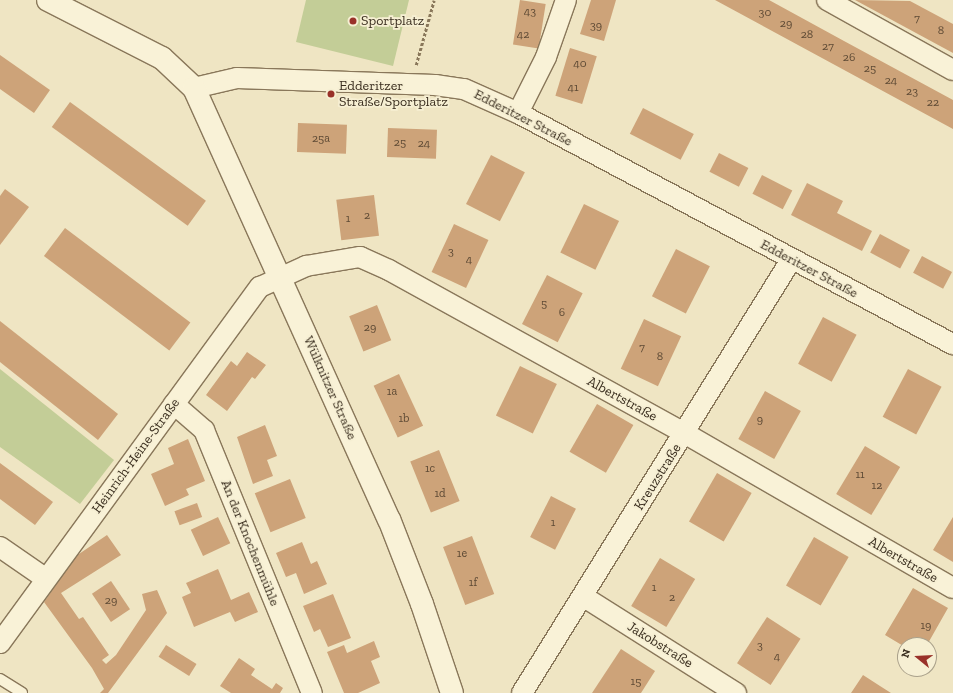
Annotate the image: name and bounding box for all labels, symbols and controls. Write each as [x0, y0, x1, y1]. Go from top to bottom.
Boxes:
house number: 43 [524, 5, 536, 19]
house number: 30 [759, 6, 771, 20]
house number: 7 [914, 12, 920, 26]
place label: Sportplatz [361, 13, 424, 29]
marker: Sportplatz [348, 16, 358, 26]
house number: 29 [780, 17, 792, 31]
house number: 39 [590, 19, 602, 33]
house number: 8 [938, 24, 944, 38]
house number: 42 [517, 28, 529, 42]
house number: 28 [801, 28, 813, 42]
house number: 27 [822, 40, 834, 54]
house number: 26 [843, 51, 855, 65]
house number: 40 [573, 57, 587, 71]
house number: 25 [864, 62, 876, 76]
house number: 24 [885, 74, 897, 88]
place label: Edderitzer Straße/Sportplatz [339, 78, 448, 110]
house number: 41 [567, 81, 579, 95]
house number: 23 [906, 85, 918, 99]
street label: Edderitzer Straße [471, 86, 575, 150]
marker: Edderitzer Straße/Sportplatz [326, 89, 336, 99]
house number: 22 [927, 96, 939, 110]
house number: 25a [312, 132, 330, 146]
house number: 25 [394, 136, 406, 150]
house number: 24 [418, 137, 430, 151]
house number: 2 [364, 209, 370, 223]
house number: 1 [346, 212, 350, 226]
street label: Edderitzer Straße [757, 236, 861, 302]
house number: 3 [448, 245, 454, 259]
house number: 4 [466, 253, 472, 267]
house number: 5 [541, 297, 547, 311]
house number: 6 [559, 306, 565, 320]
house number: 29 [364, 321, 376, 335]
street label: Wülknitzer Straße [300, 334, 360, 442]
house number: 7 [639, 341, 645, 355]
house number: 8 [657, 350, 663, 364]
street label: Albertstraße [584, 373, 660, 425]
house number: 1a [387, 385, 397, 399]
street label: Heinrich-Heine-Straße [89, 395, 183, 517]
house number: 1b [398, 412, 410, 426]
house number: 9 [757, 413, 763, 427]
street label: Kreuzstraße [631, 441, 685, 513]
house number: 1c [425, 462, 435, 476]
house number: 11 [855, 468, 865, 482]
street label: An der Knochenmühle [217, 477, 283, 609]
house number: 12 [872, 479, 882, 493]
house number: 1d [434, 487, 446, 501]
house number: 1 [551, 516, 555, 530]
street label: Albertstraße [865, 533, 941, 587]
house number: 1e [457, 547, 467, 561]
house number: 1f [469, 576, 477, 590]
house number: 1 [652, 581, 656, 595]
house number: 2 [669, 591, 675, 605]
house number: 29 [105, 594, 117, 608]
street label: Jakobstraße [624, 618, 696, 672]
house number: 19 [921, 619, 931, 633]
north arrow [897, 637, 937, 677]
house number: 3 [757, 639, 763, 653]
text: N [899, 647, 914, 659]
house number: 4 [774, 650, 780, 664]
house number: 15 [631, 675, 641, 689]

